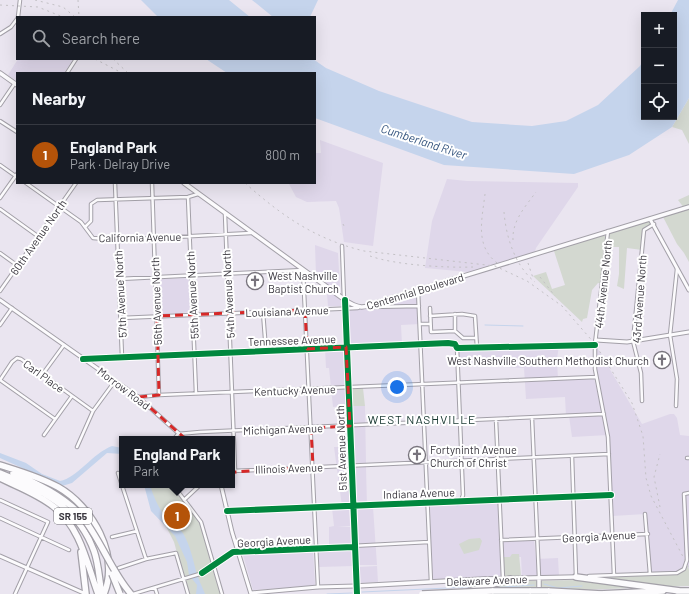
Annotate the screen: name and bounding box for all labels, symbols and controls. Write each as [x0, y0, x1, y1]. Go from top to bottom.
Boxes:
map controls [641, 12, 677, 120]
button: + [641, 12, 677, 48]
search box [16, 16, 316, 60]
icon: search [30, 27, 52, 49]
text: Search here [62, 29, 140, 47]
button: − [641, 48, 677, 84]
button: locate [641, 84, 677, 120]
text: Nearby [32, 88, 86, 108]
water label: Cumberland River [379, 121, 469, 162]
text: England Park [70, 138, 157, 156]
text: 1 [43, 147, 47, 163]
text: 800 m [265, 147, 300, 163]
text: Park · Delray Drive [70, 156, 170, 172]
street label: 60th Avenue North [7, 197, 69, 277]
street label: California Avenue [99, 230, 181, 244]
street label: 44th Avenue North [592, 239, 614, 329]
street label: 54th Avenue North [219, 249, 237, 339]
street label: 57th Avenue North [111, 250, 129, 338]
street label: 55th Avenue North [183, 251, 201, 339]
street label: 43rd Avenue North [629, 254, 649, 344]
street label: 56th Avenue North [148, 257, 164, 345]
place label: West Nashville Baptist Church [268, 269, 339, 295]
street label: Centennial Boulevard [365, 270, 465, 312]
church icon: West Nashville Baptist Church [245, 271, 265, 291]
street label: Louisiana Avenue [245, 303, 329, 319]
street label: Tennessee Avenue [248, 332, 336, 348]
church icon: West Nashville Southern Methodist Church [652, 350, 672, 370]
place label: West Nashville Southern Methodist Church [447, 354, 649, 367]
street label: Carl Place [21, 357, 67, 395]
street label: Morrow Road [95, 364, 153, 412]
your location [387, 377, 407, 397]
street label: Kentucky Avenue [254, 382, 336, 398]
street label: 51st Avenue North [333, 405, 349, 491]
district label: WEST NASHVILLE [368, 412, 476, 426]
street label: Michigan Avenue [243, 421, 323, 437]
popup [119, 436, 235, 488]
place label: Fortyninth Avenue Church of Christ [430, 443, 517, 469]
text: England Park [133, 445, 221, 463]
church icon: Fortyninth Avenue Church of Christ [407, 445, 427, 465]
street label: Illinois Avenue [255, 460, 323, 476]
text: Park [133, 463, 159, 479]
street label: Indiana Avenue [383, 485, 455, 501]
pin: 1 [164, 501, 190, 531]
road number: SR 155 [54, 508, 92, 524]
street label: Georgia Avenue [562, 528, 636, 544]
street label: Georgia Avenue [237, 533, 311, 549]
street label: Delaware Avenue [446, 572, 528, 588]

